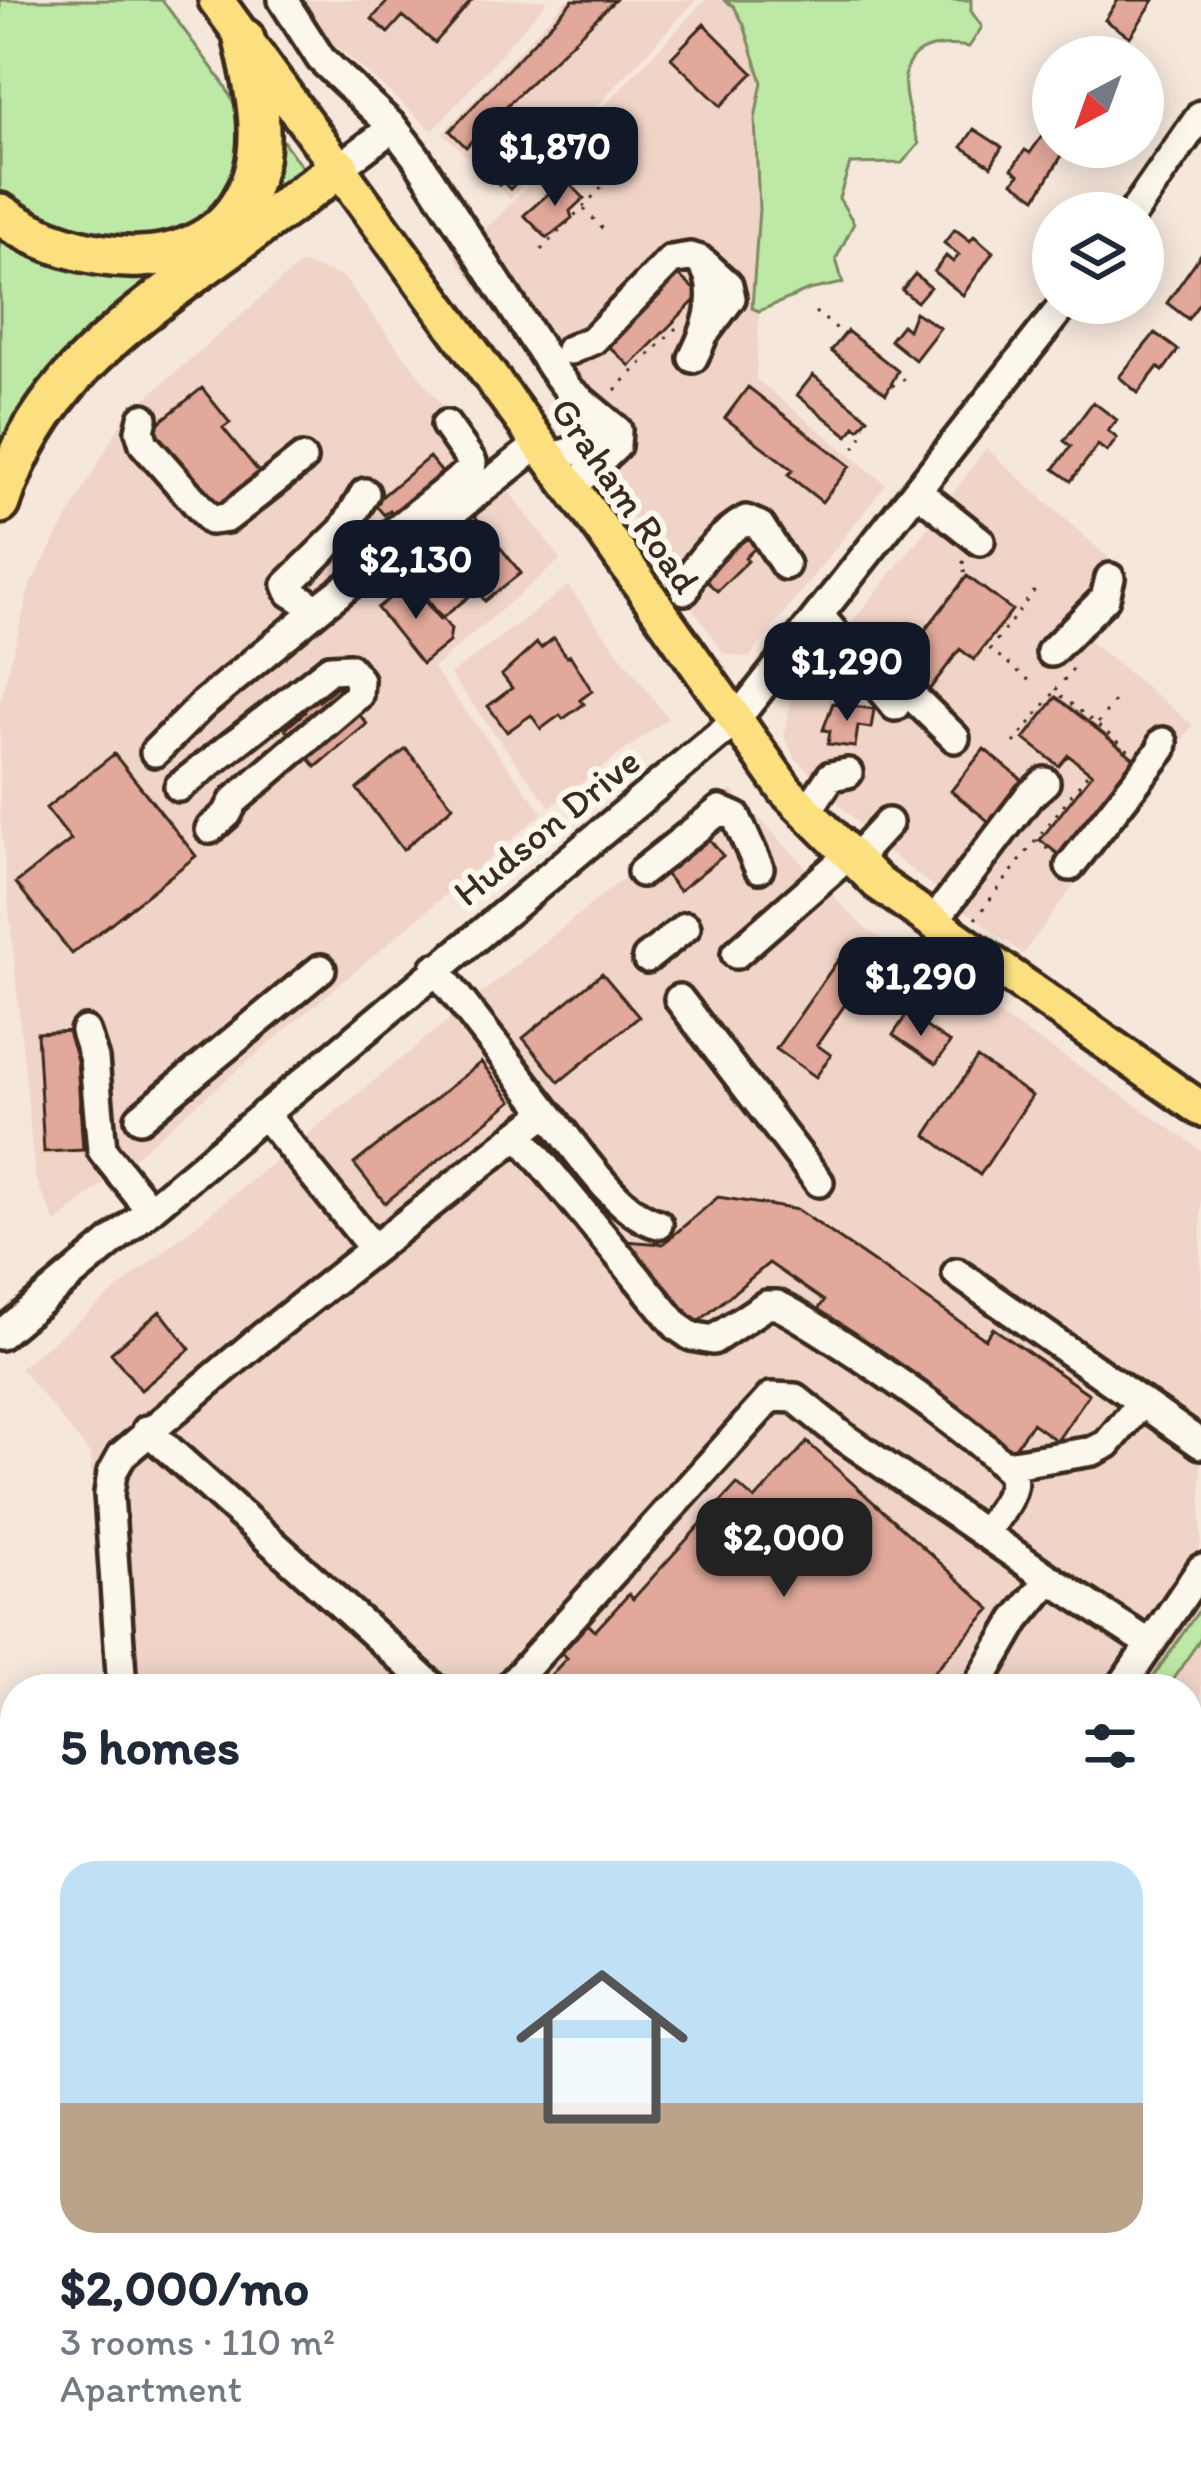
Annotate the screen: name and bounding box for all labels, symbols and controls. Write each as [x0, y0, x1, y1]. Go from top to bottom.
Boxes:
north arrow [1032, 36, 1164, 168]
map controls [1032, 36, 1164, 324]
pin: $1,870 [457, 107, 653, 209]
text: $1,870 [499, 122, 611, 169]
button: layers [1032, 192, 1164, 324]
street label: Graham Road [541, 388, 711, 603]
pin: $2,130 [318, 520, 514, 622]
text: $2,130 [360, 535, 472, 582]
pin: $1,290 [749, 622, 945, 724]
text: $1,290 [791, 637, 903, 684]
street label: Hudson Drive [444, 737, 649, 916]
pin: $1,290 [823, 937, 1019, 1039]
text: $1,290 [865, 952, 977, 999]
pin: $2,000 [686, 1498, 882, 1600]
text: $2,000 [723, 1513, 845, 1560]
icon: filters [1077, 1713, 1143, 1779]
text: 5 homes [60, 1716, 240, 1777]
icon: home [494, 1939, 710, 2155]
text: $2,000/mo [60, 2257, 309, 2318]
text: 3 rooms · 110 m² [60, 2318, 335, 2365]
text: Apartment [60, 2365, 242, 2412]

